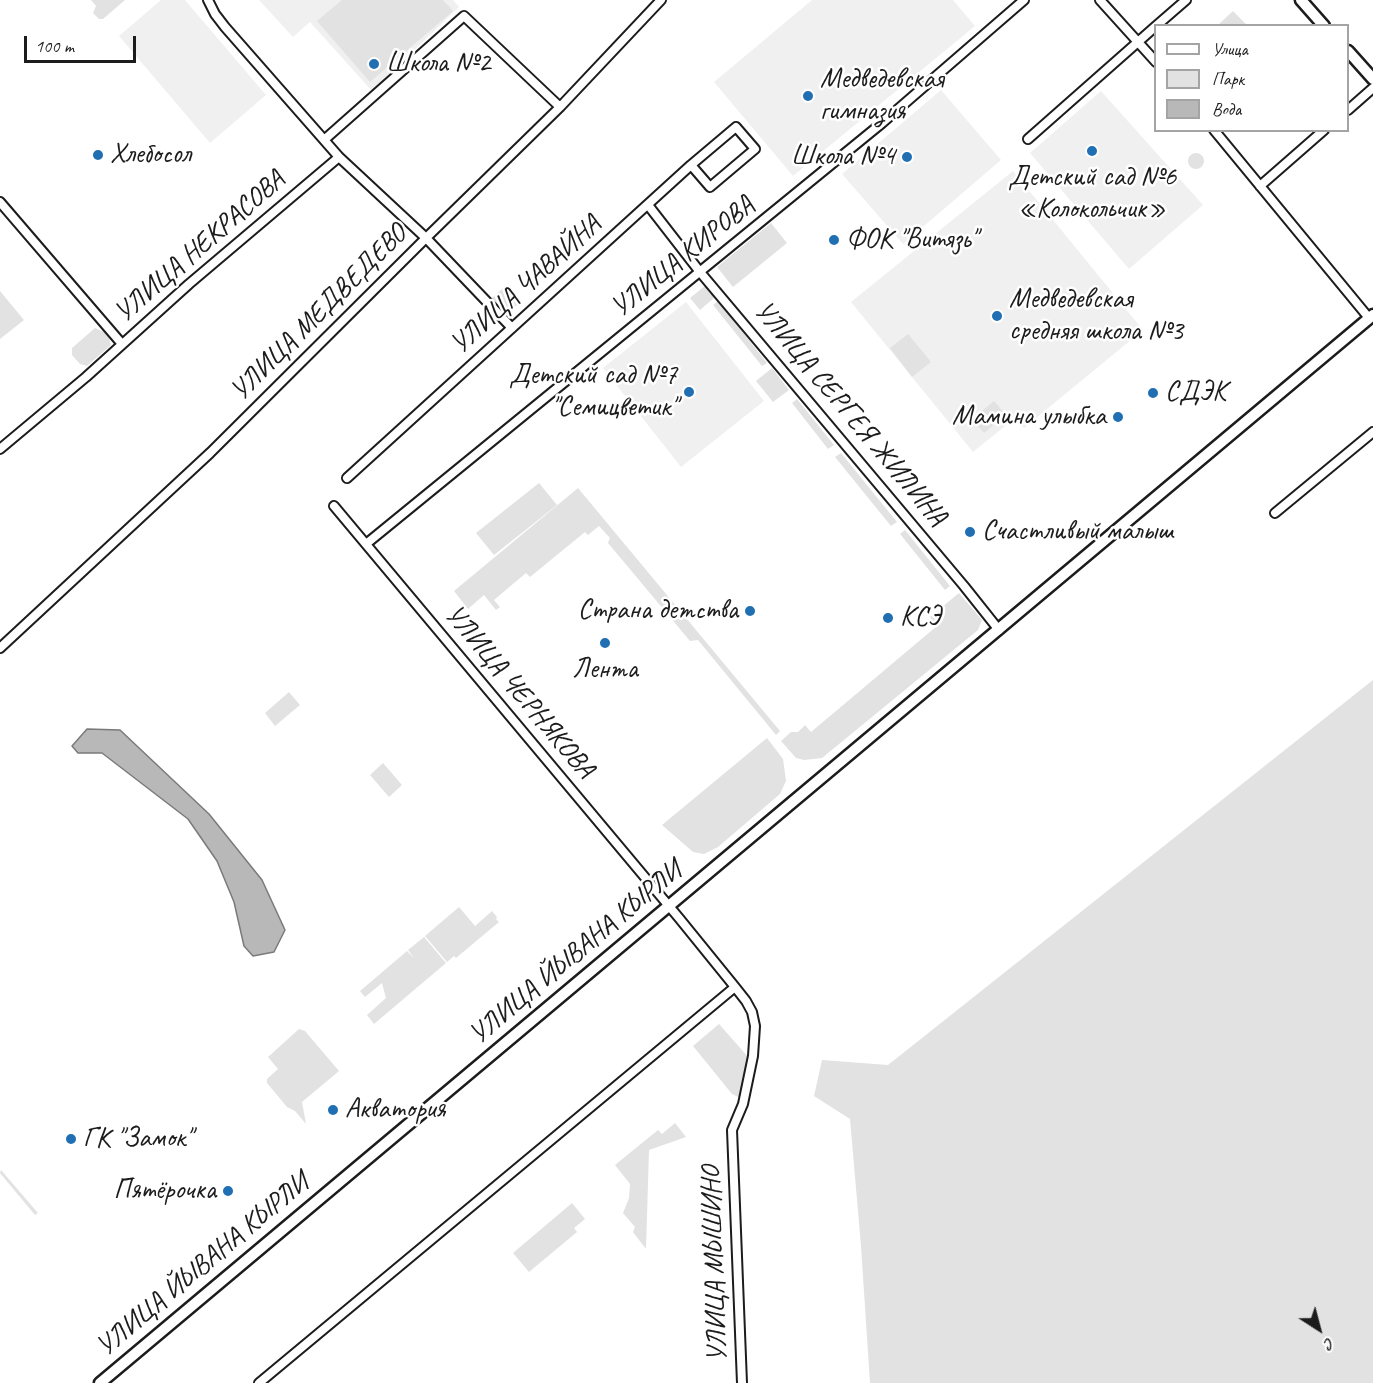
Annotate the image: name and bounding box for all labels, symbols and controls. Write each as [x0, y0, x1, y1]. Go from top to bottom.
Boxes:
scale bar [27, 24, 140, 62]
legend [1154, 24, 1349, 132]
text: 100 m [35, 35, 74, 57]
text: Улица [1212, 38, 1248, 60]
place label: Школа №2 [386, 47, 490, 81]
marker: Школа №2 [367, 57, 381, 71]
place label: Медведевская гимназия [820, 63, 943, 129]
text: Парк [1212, 68, 1244, 90]
marker: Медведевская гимназия [801, 89, 815, 103]
text: Вода [1212, 98, 1241, 120]
place label: Хлебосол [110, 138, 191, 172]
place label: Школа №4 [791, 140, 895, 174]
marker: Детский сад №6 «Колокольчик» [1085, 144, 1099, 158]
marker: Хлебосол [91, 148, 105, 162]
marker: Школа №4 [900, 150, 914, 164]
place label: Детский сад №6 «Колокольчик» [1008, 161, 1176, 227]
street label: УЛИЦА НЕКРАСОВА [108, 164, 292, 330]
street label: УЛИЦА КИРОВА [605, 189, 761, 325]
street label: УЛИЦА ЧАВАЙНА [444, 209, 608, 361]
street label: УЛИЦА МЕДВЕДЕВО [224, 218, 414, 408]
place label: ФОК "Витязь" [846, 223, 977, 257]
marker: ФОК "Витязь" [827, 233, 841, 247]
place label: Медведевская средняя школа №3 [1009, 283, 1183, 349]
street label: УЛИЦА СЕРГЕЯ ЖИЛИНА [746, 295, 954, 533]
marker: Медведевская средняя школа №3 [990, 309, 1004, 323]
place label: Детский сад №7 "Семицветик" [509, 359, 677, 425]
place label: СДЭК [1165, 376, 1226, 410]
marker: Детский сад №7 "Семицветик" [682, 385, 696, 399]
marker: СДЭК [1146, 386, 1160, 400]
place label: Мамина улыбка [952, 400, 1106, 434]
marker: Мамина улыбка [1111, 410, 1125, 424]
place label: Счастливый малыш [982, 515, 1173, 549]
marker: Счастливый малыш [963, 525, 977, 539]
place label: Страна детства [578, 594, 738, 628]
street label: УЛИЦА ЧЕРНЯКОВА [437, 599, 601, 785]
place label: КСЭ [900, 601, 941, 635]
marker: Страна детства [743, 604, 757, 618]
marker: КСЭ [881, 611, 895, 625]
marker: Лента [598, 636, 612, 650]
place label: Лента [572, 653, 638, 687]
street label: УЛИЦА ЙЫВАНА КЫРЛИ [463, 854, 689, 1052]
place label: Акватория [345, 1093, 445, 1127]
marker: Акватория [326, 1103, 340, 1117]
place label: ГК "Замок" [83, 1122, 192, 1156]
marker: ГК "Замок" [64, 1132, 78, 1146]
street label: УЛИЦА МЫШИНО [695, 1165, 735, 1363]
street label: УЛИЦА ЙЫВАНА КЫРЛИ [90, 1166, 316, 1364]
place label: Пятёрочка [113, 1174, 216, 1208]
marker: Пятёрочка [221, 1184, 235, 1198]
north arrow [1289, 1299, 1349, 1359]
text: С [1321, 1333, 1339, 1354]

